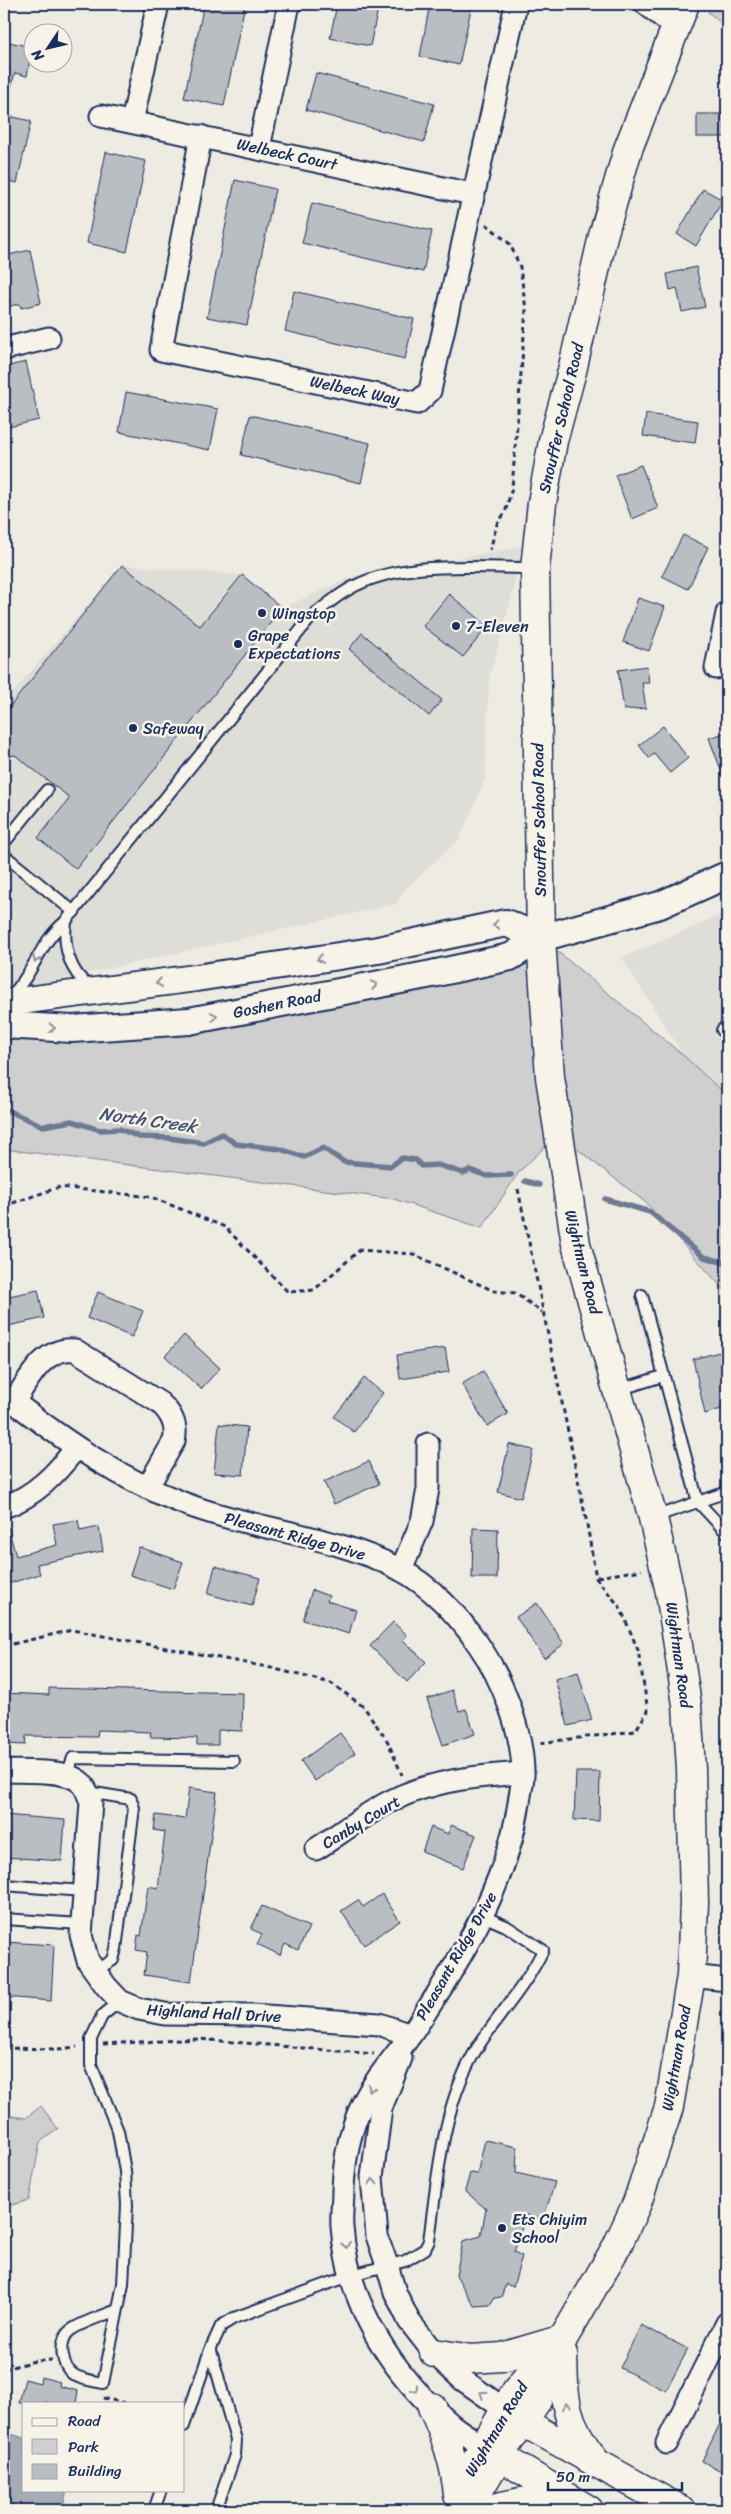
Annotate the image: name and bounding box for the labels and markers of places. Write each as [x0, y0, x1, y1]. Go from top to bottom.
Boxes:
place label: Wingstop [272, 599, 336, 628]
marker: Wingstop [256, 607, 268, 619]
place label: 7-Eleven [466, 612, 529, 641]
marker: 7-Eleven [450, 620, 462, 632]
place label: Grape Expectations [248, 621, 341, 668]
marker: Grape Expectations [232, 638, 244, 650]
place label: Safeway [143, 714, 204, 743]
marker: Safeway [127, 722, 139, 734]
place label: Ets Chiyim School [512, 2205, 587, 2252]
marker: Ets Chiyim School [496, 2222, 508, 2234]

